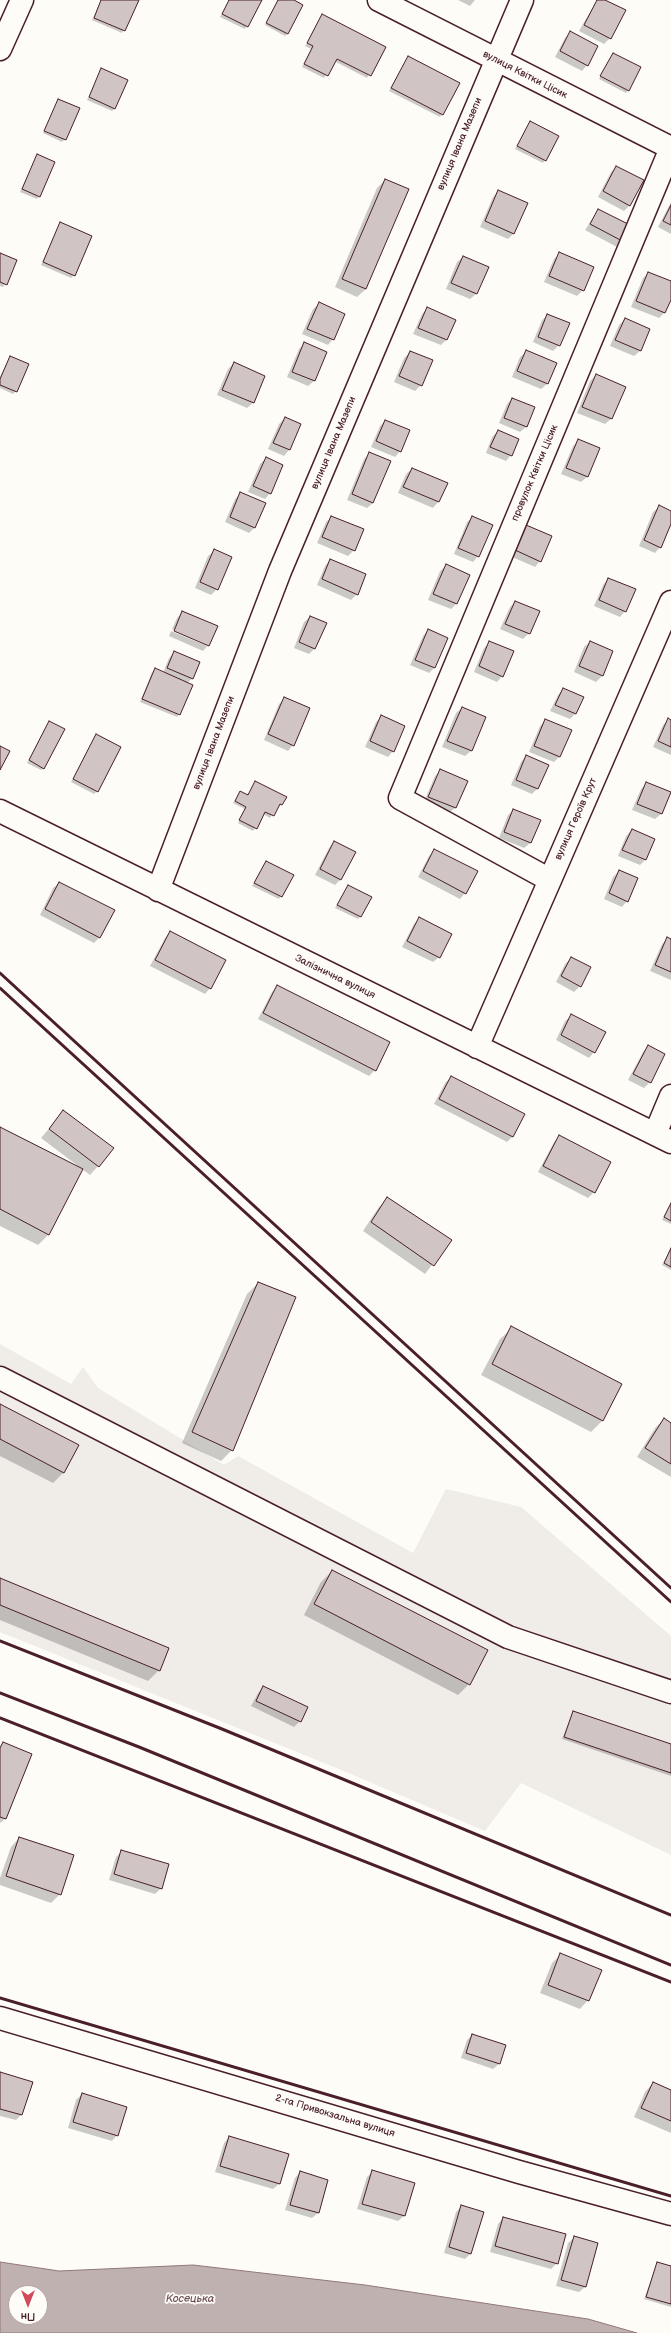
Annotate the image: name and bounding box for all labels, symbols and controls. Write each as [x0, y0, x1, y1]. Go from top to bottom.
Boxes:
street label: вулиця Квітки Цісик [481, 48, 569, 102]
street label: вулиця Івана Мазепи [435, 96, 485, 192]
street label: вулиця Івана Мазепи [309, 395, 359, 491]
street label: провулок Квітки Цісик [509, 423, 561, 523]
street label: вулиця Івана Мазепи [191, 694, 237, 792]
street label: вулиця Героїв Крут [552, 776, 600, 862]
street label: Залізнична вулиця [293, 952, 377, 1002]
street label: 2-га Привокзальна вулиця [274, 2092, 396, 2140]
north arrow [8, 2285, 48, 2325]
water label: Косецька [166, 2292, 214, 2306]
text: Пн [21, 2310, 35, 2323]

